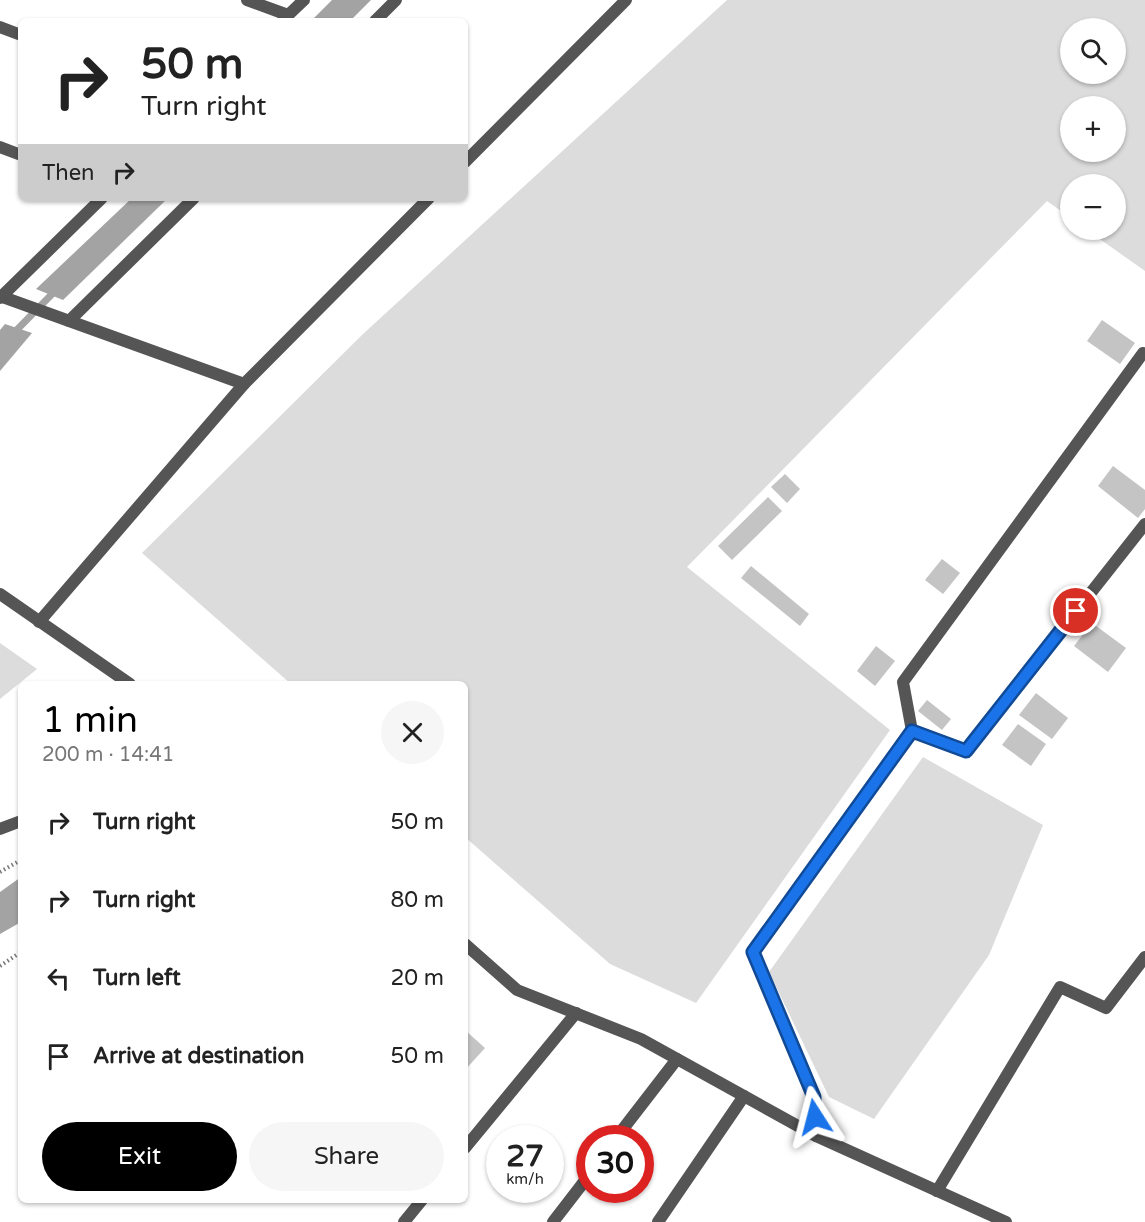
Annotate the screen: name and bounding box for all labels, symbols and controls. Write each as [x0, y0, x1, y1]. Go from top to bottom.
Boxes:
map controls [1060, 18, 1126, 240]
button: search [1060, 18, 1126, 84]
text: 50 m [141, 39, 243, 90]
icon: right [42, 42, 120, 120]
text: Turn right [141, 90, 267, 123]
button: + [1060, 96, 1126, 162]
icon: right [107, 156, 140, 189]
text: Then [42, 160, 95, 186]
button: − [1060, 174, 1126, 240]
pin [1050, 585, 1101, 636]
icon: arrive [1059, 594, 1092, 627]
text: 1 min [42, 699, 138, 742]
button: close [381, 701, 444, 764]
text: 200 m · 14:41 [42, 743, 174, 767]
icon: right [42, 806, 75, 839]
text: Turn right [93, 809, 195, 835]
text: 50 m [390, 809, 444, 835]
icon: right [42, 884, 75, 917]
text: Turn right [93, 887, 195, 913]
text: 80 m [390, 887, 444, 913]
icon: left [42, 962, 75, 995]
text: Turn left [93, 965, 181, 991]
text: 20 m [390, 965, 444, 991]
icon: arrive [42, 1040, 75, 1073]
text: Arrive at destination [93, 1043, 304, 1069]
text: 50 m [390, 1043, 444, 1069]
position arrow [783, 1085, 847, 1149]
button: Exit [42, 1122, 237, 1191]
button: Share [249, 1122, 444, 1191]
speed limit sign: 30 [576, 1125, 654, 1203]
text: 27 [506, 1138, 544, 1175]
text: km/h [506, 1170, 544, 1188]

